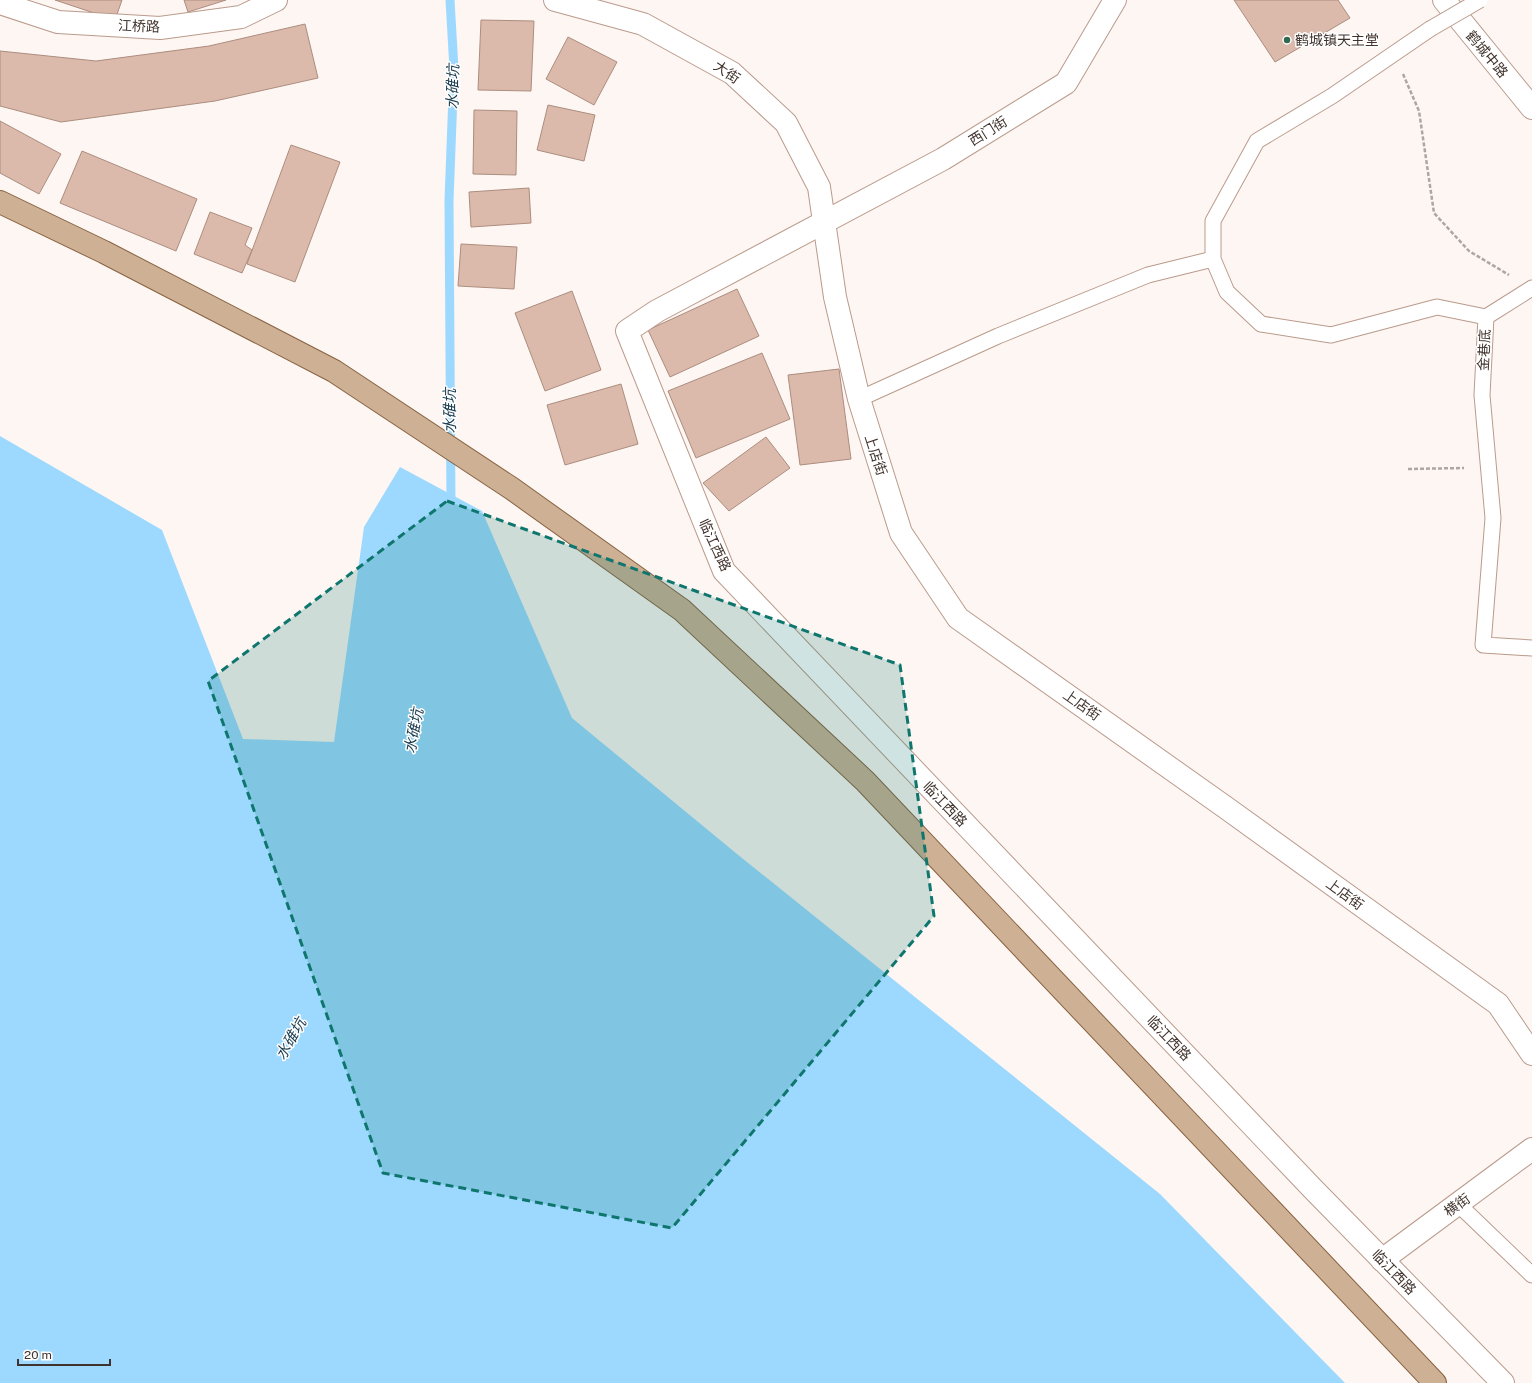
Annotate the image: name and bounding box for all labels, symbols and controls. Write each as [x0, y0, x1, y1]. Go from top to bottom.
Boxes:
street label: 江桥路 [118, 17, 160, 35]
street label: 鹤城中路 [1463, 27, 1511, 81]
place label: 鹤城镇天主堂 [1295, 32, 1379, 48]
marker: 鹤城镇天主堂 [1282, 35, 1292, 45]
street label: 大街 [711, 58, 743, 86]
water label: 水碓坑 [444, 62, 461, 110]
street label: 西门街 [966, 113, 1010, 149]
street label: 金巷底 [1475, 329, 1493, 371]
water label: 水碓坑 [441, 387, 458, 434]
street label: 上店街 [862, 433, 890, 477]
street label: 临江西路 [696, 516, 734, 574]
street label: 上店街 [1060, 686, 1104, 724]
water label: 水碓坑 [401, 705, 427, 755]
street label: 临江西路 [920, 778, 970, 830]
street label: 上店街 [1323, 875, 1367, 913]
street label: 临江西路 [1144, 1012, 1194, 1064]
water label: 水碓坑 [272, 1013, 310, 1062]
street label: 横街 [1441, 1190, 1473, 1220]
street label: 临江西路 [1369, 1246, 1419, 1298]
scale bar [18, 1341, 110, 1367]
text: 20 m [24, 1348, 52, 1362]

